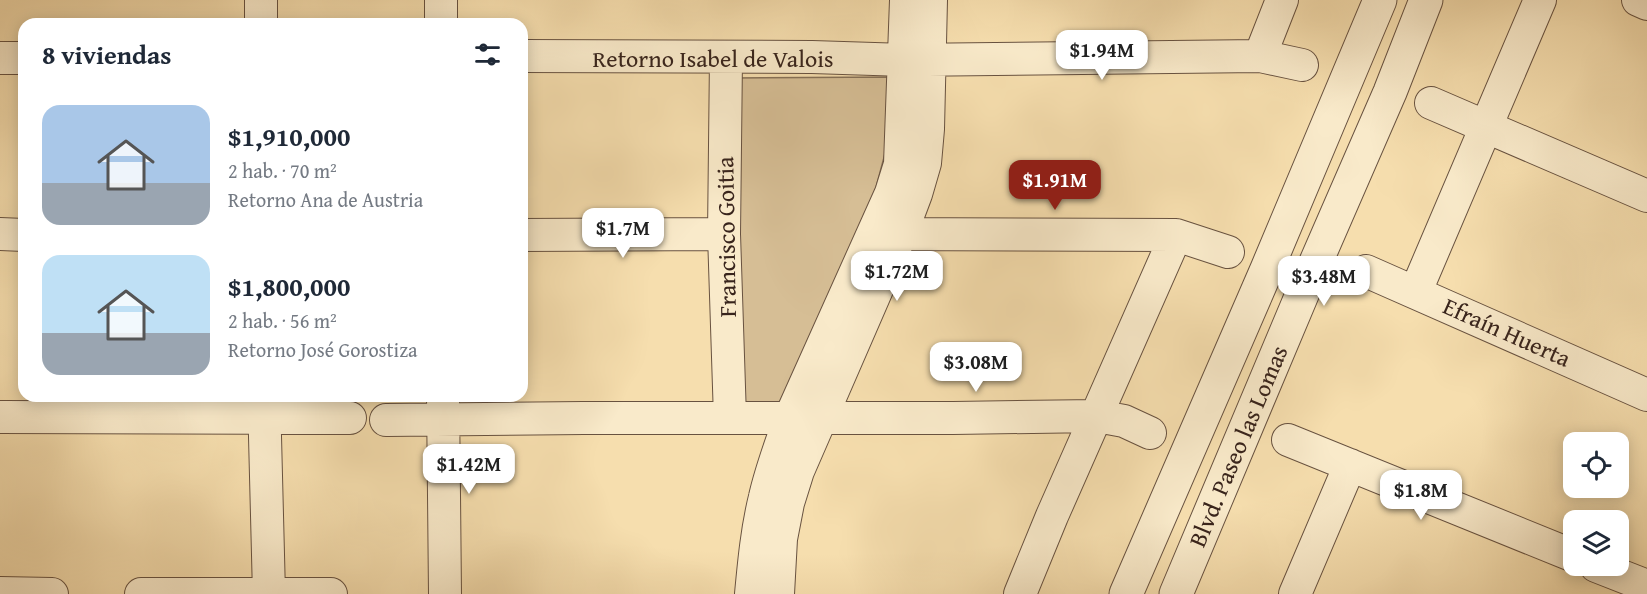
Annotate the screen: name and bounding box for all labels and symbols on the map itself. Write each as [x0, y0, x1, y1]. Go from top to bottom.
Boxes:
pin: $1.94M [1053, 30, 1151, 81]
street label: Retorno Isabel de Valois [593, 41, 833, 76]
street label: Francisco Goitia [707, 156, 745, 318]
pin: $1.91M [1006, 160, 1104, 211]
pin: $1.7M [581, 208, 665, 259]
pin: $1.72M [848, 251, 946, 302]
pin: $3.48M [1275, 256, 1373, 307]
street label: Efraín Huerta [1438, 288, 1577, 376]
street label: Blvd. Paseo las Lomas [1180, 340, 1296, 552]
pin: $3.08M [927, 342, 1025, 393]
pin: $1.42M [420, 444, 518, 495]
pin: $1.8M [1379, 470, 1463, 521]

